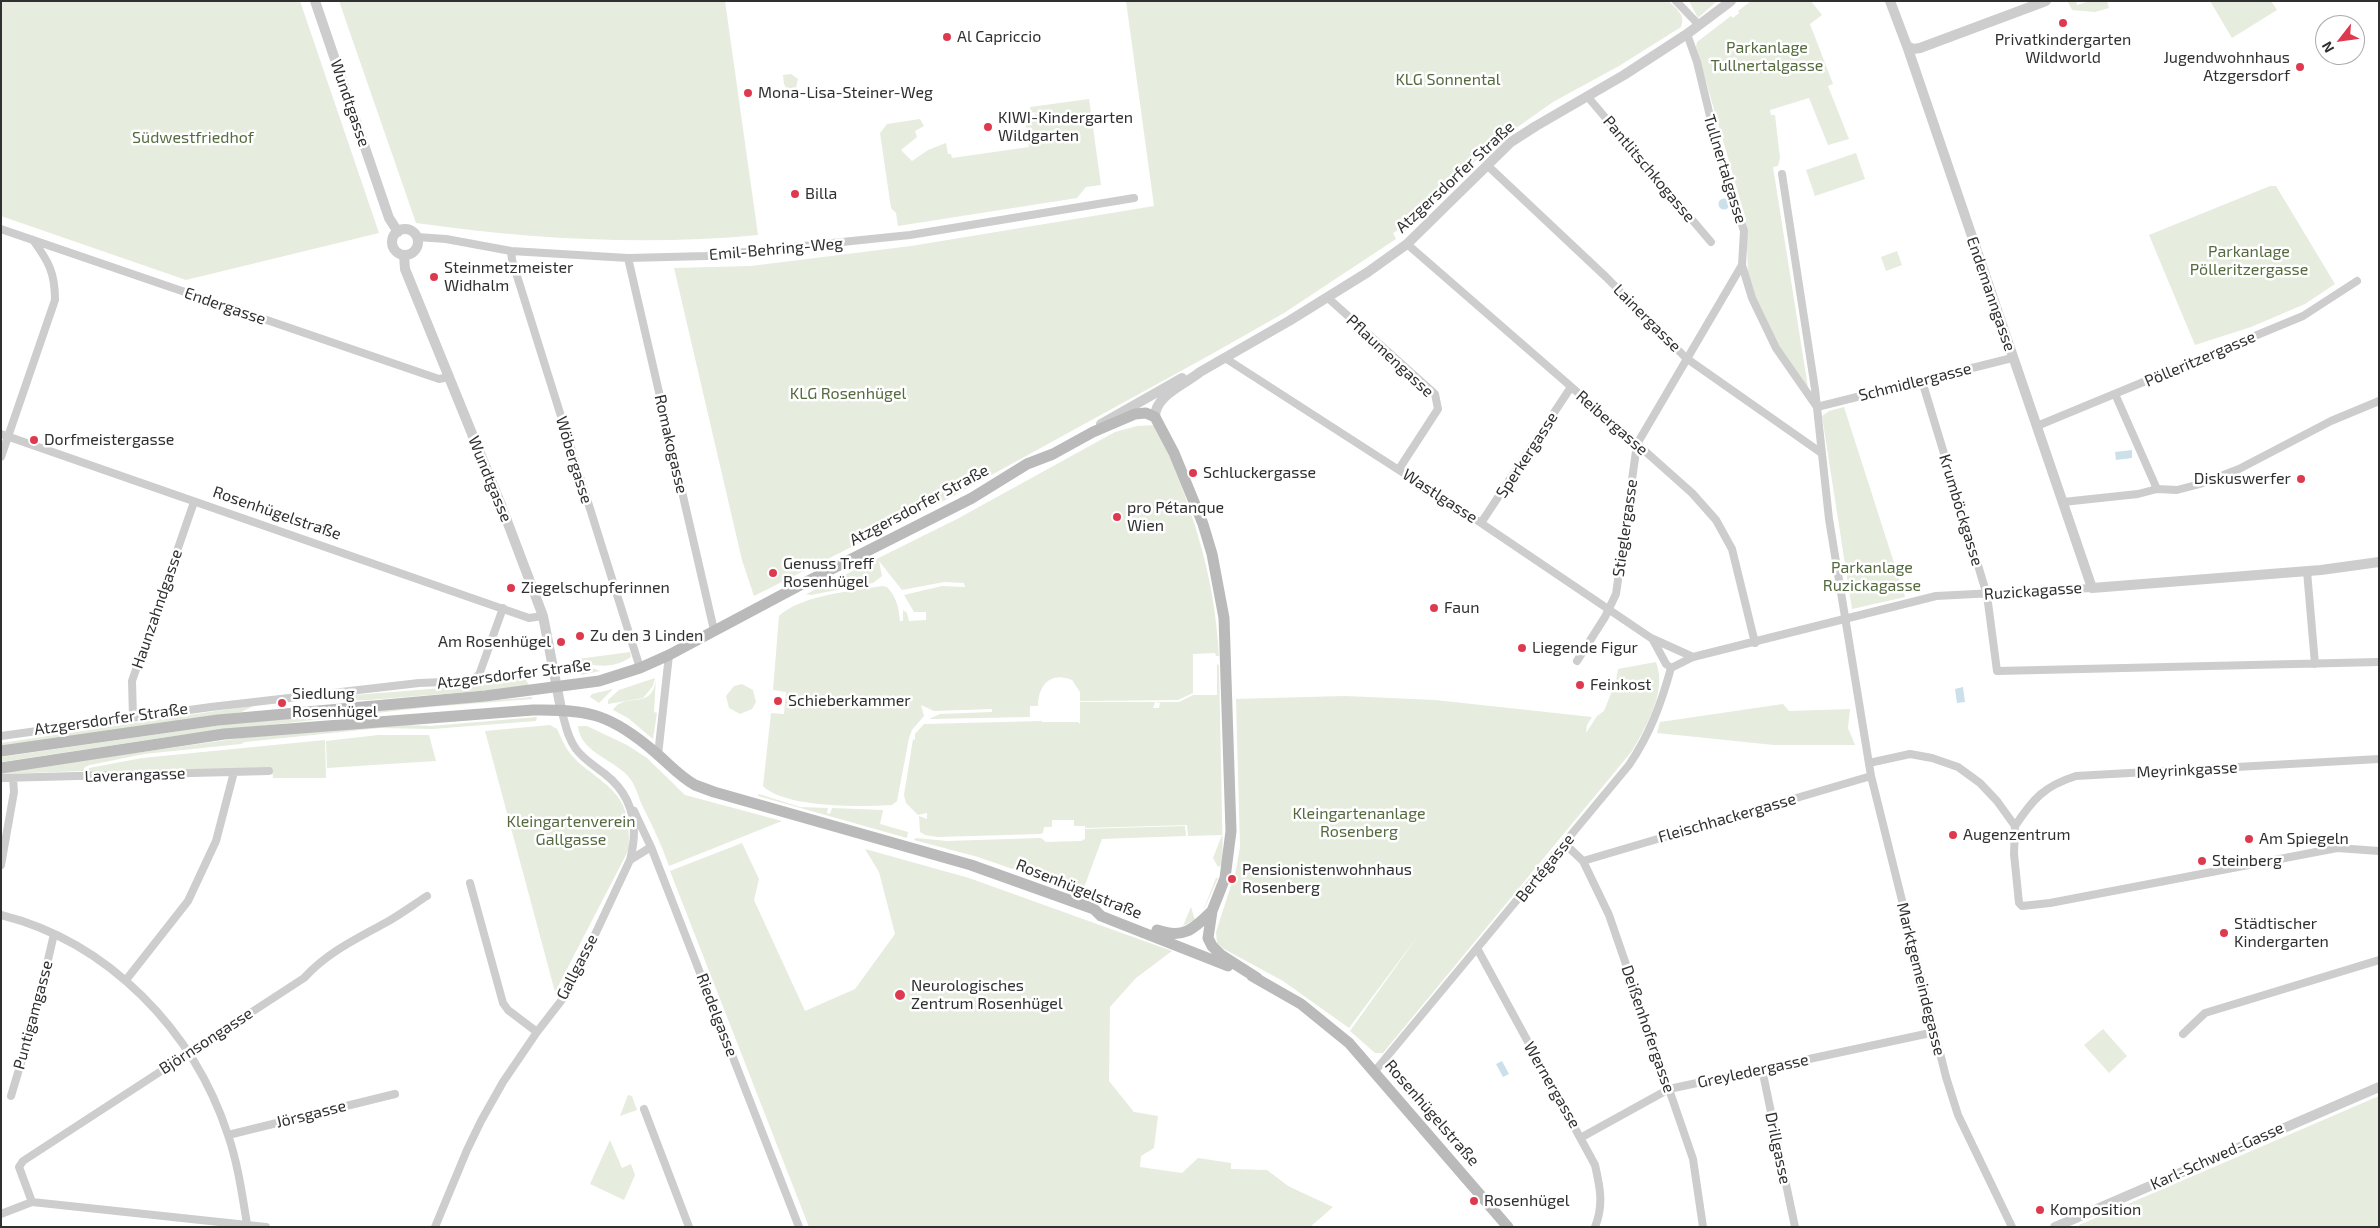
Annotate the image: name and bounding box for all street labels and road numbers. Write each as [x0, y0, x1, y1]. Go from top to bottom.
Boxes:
street label: Wundtgasse [326, 57, 374, 149]
street label: Pantlitschkogasse [1599, 112, 1699, 226]
street label: Tullnertalgasse [1699, 112, 1751, 226]
street label: Atzgersdorfer Straße [1392, 117, 1518, 237]
street label: Emil-Behring-Weg [708, 234, 844, 264]
street label: Endemanngasse [1962, 234, 2020, 354]
street label: Lainergasse [1609, 280, 1685, 356]
street label: Endergasse [182, 283, 268, 329]
street label: Pflaumengasse [1342, 311, 1438, 401]
street label: Pölleritzergasse [2142, 327, 2258, 391]
street label: Schmidlergasse [1857, 359, 1973, 405]
street label: Reibergasse [1572, 387, 1652, 459]
street label: Romakogasse [650, 393, 692, 495]
street label: Sperkergasse [1492, 408, 1562, 502]
street label: Wöbergasse [552, 414, 596, 506]
street label: Wundtgasse [464, 433, 516, 525]
street label: Krumböckgasse [1935, 452, 1987, 568]
street label: Atzgersdorfer Straße [846, 460, 992, 550]
street label: Wastlgasse [1399, 465, 1481, 527]
street label: Stieglergasse [1609, 478, 1641, 578]
street label: Rosenhügelstraße [210, 482, 344, 544]
street label: Haunzahndgasse [128, 547, 186, 671]
street label: Ruzickagasse [1983, 578, 2083, 604]
street label: Atzgersdorfer Straße [436, 655, 592, 693]
street label: Atzgersdorfer Straße [33, 699, 189, 739]
street label: Meyrinkgasse [2136, 758, 2238, 782]
street label: Laverangasse [84, 764, 186, 786]
street label: Fleischhackergasse [1656, 789, 1798, 847]
street label: Bertégasse [1512, 830, 1578, 906]
street label: Rosenhügelstraße [1013, 855, 1145, 923]
street label: Marktgemeindegasse [1893, 900, 1949, 1058]
street label: Gallgasse [552, 931, 602, 1003]
street label: Puntigamgasse [9, 958, 57, 1072]
street label: Deißenhofergasse [1617, 963, 1679, 1095]
street label: Riedelgasse [692, 971, 742, 1059]
street label: Björnsongasse [156, 1004, 256, 1078]
street label: Wernergasse [1520, 1038, 1584, 1132]
street label: Greyledergasse [1696, 1050, 1810, 1092]
street label: Rosenhügelstraße [1381, 1056, 1483, 1170]
street label: Jörsgasse [274, 1096, 348, 1132]
street label: Drillgasse [1761, 1110, 1795, 1186]
street label: Karl-Schwed-Gasse [2147, 1118, 2287, 1194]

